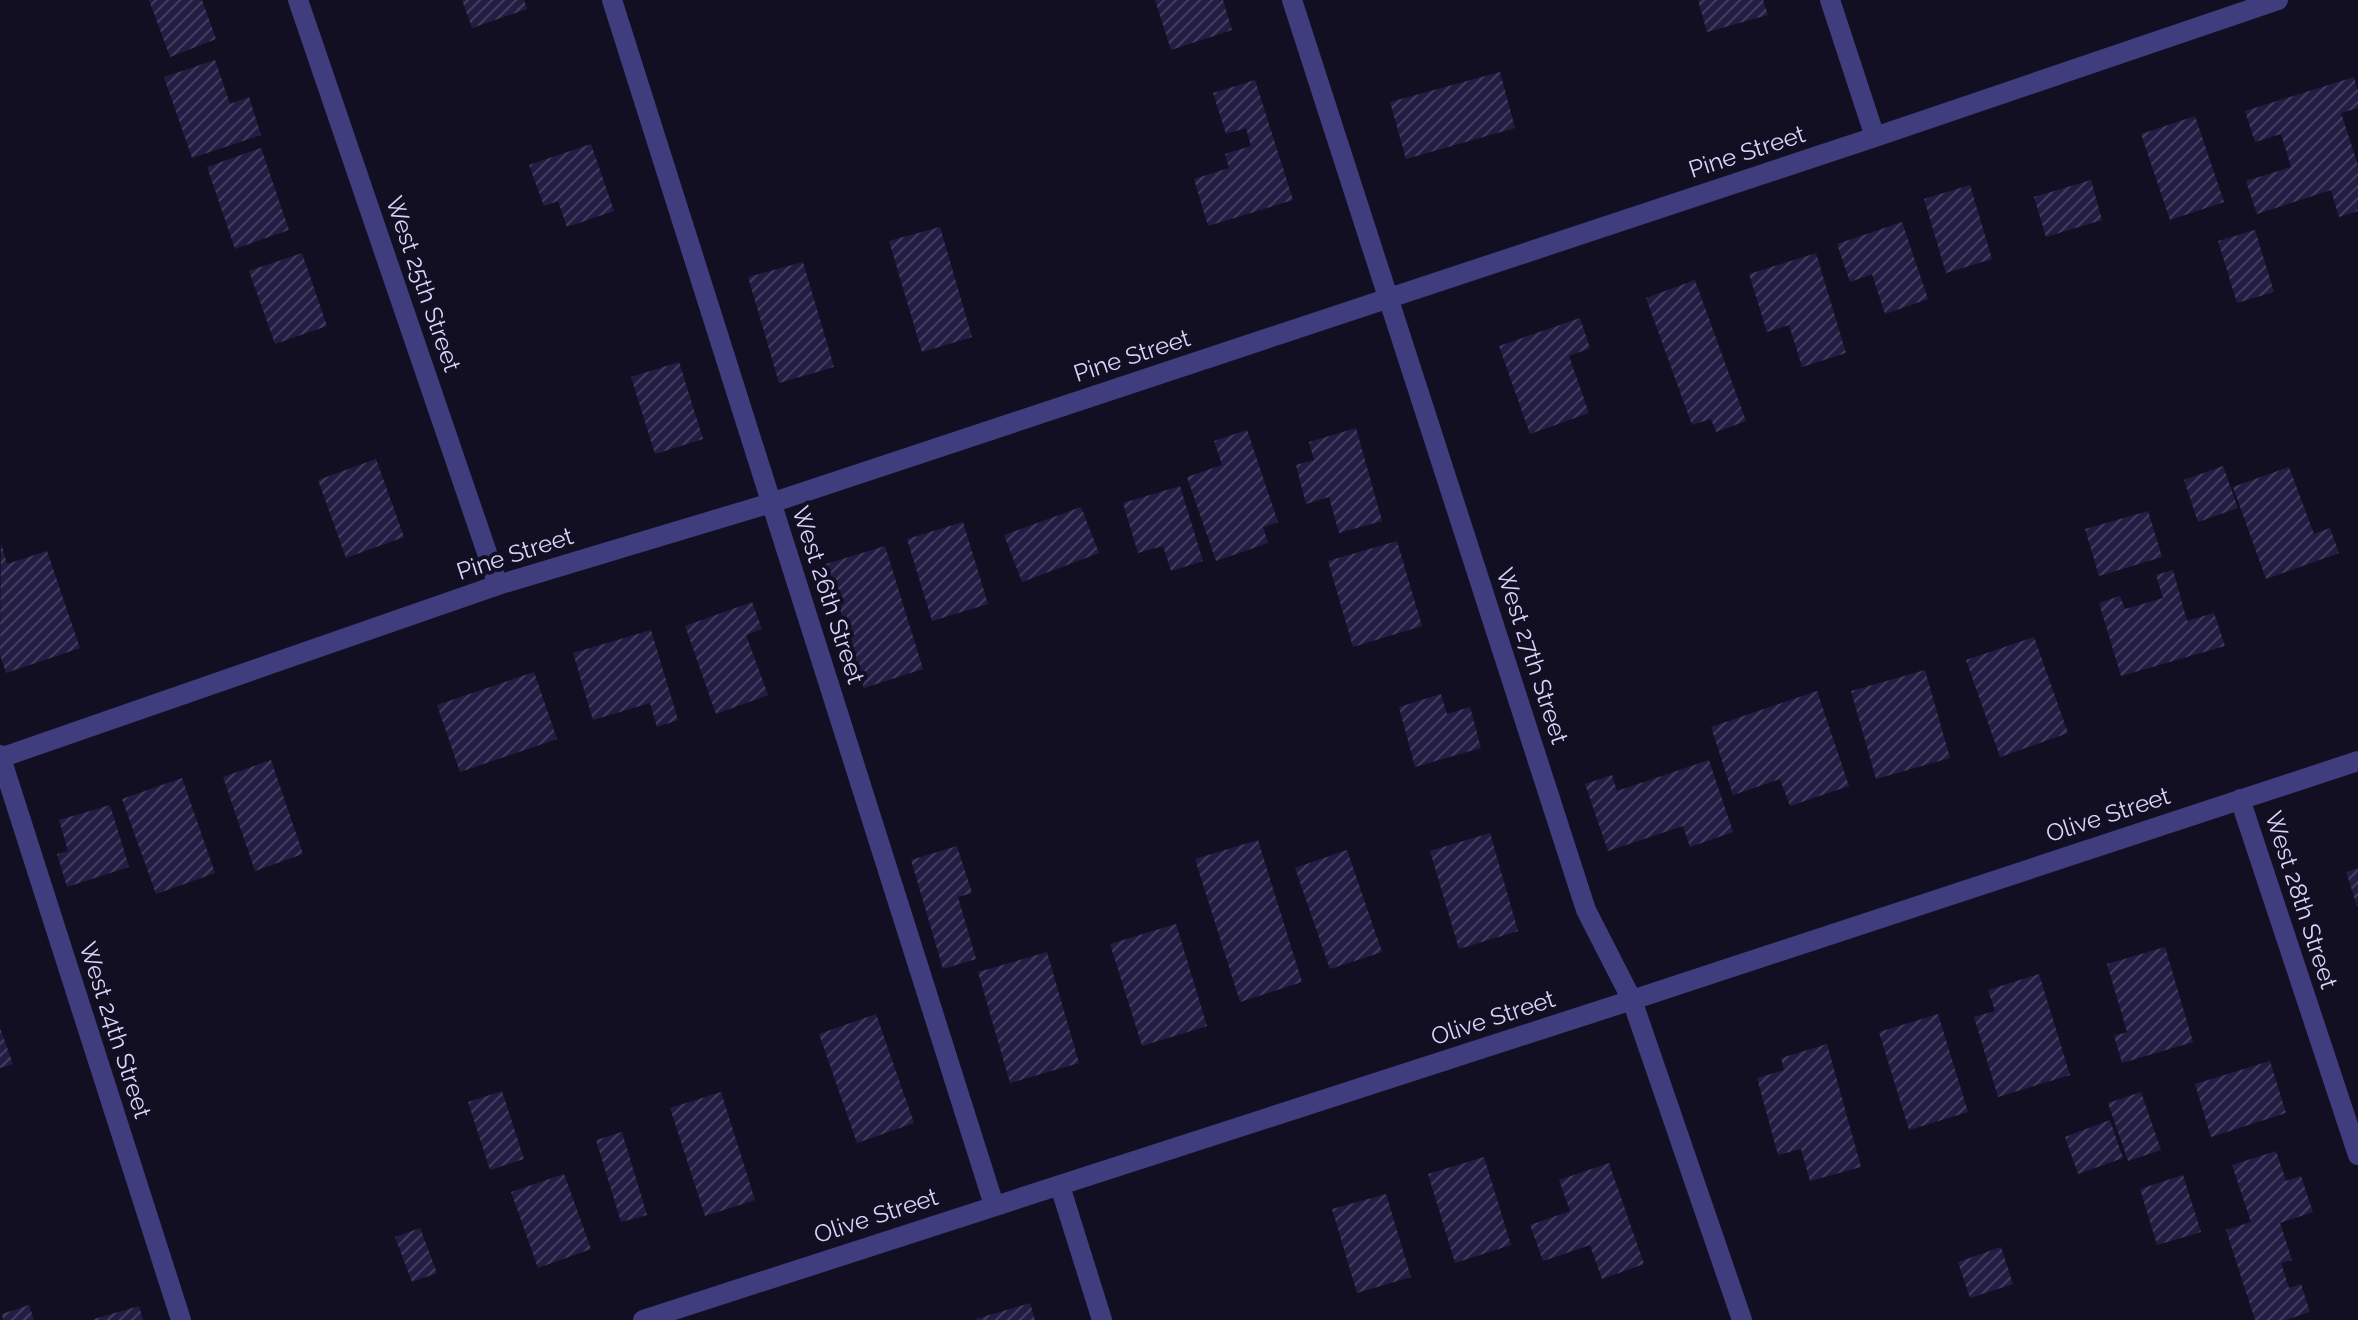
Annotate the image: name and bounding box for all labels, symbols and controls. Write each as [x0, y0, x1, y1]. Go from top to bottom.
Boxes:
street label: Pine Street [1685, 119, 1809, 184]
street label: West 25th Street [380, 192, 467, 375]
street label: Pine Street [1070, 323, 1194, 388]
street label: West 26th Street [786, 502, 871, 687]
street label: Pine Street [453, 521, 577, 586]
street label: West 27th Street [1490, 564, 1575, 748]
street label: Olive Street [2042, 781, 2174, 848]
street label: West 28th Street [2259, 808, 2344, 992]
street label: West 24th Street [73, 938, 158, 1122]
street label: Olive Street [1427, 984, 1559, 1051]
street label: Olive Street [810, 1182, 942, 1249]

